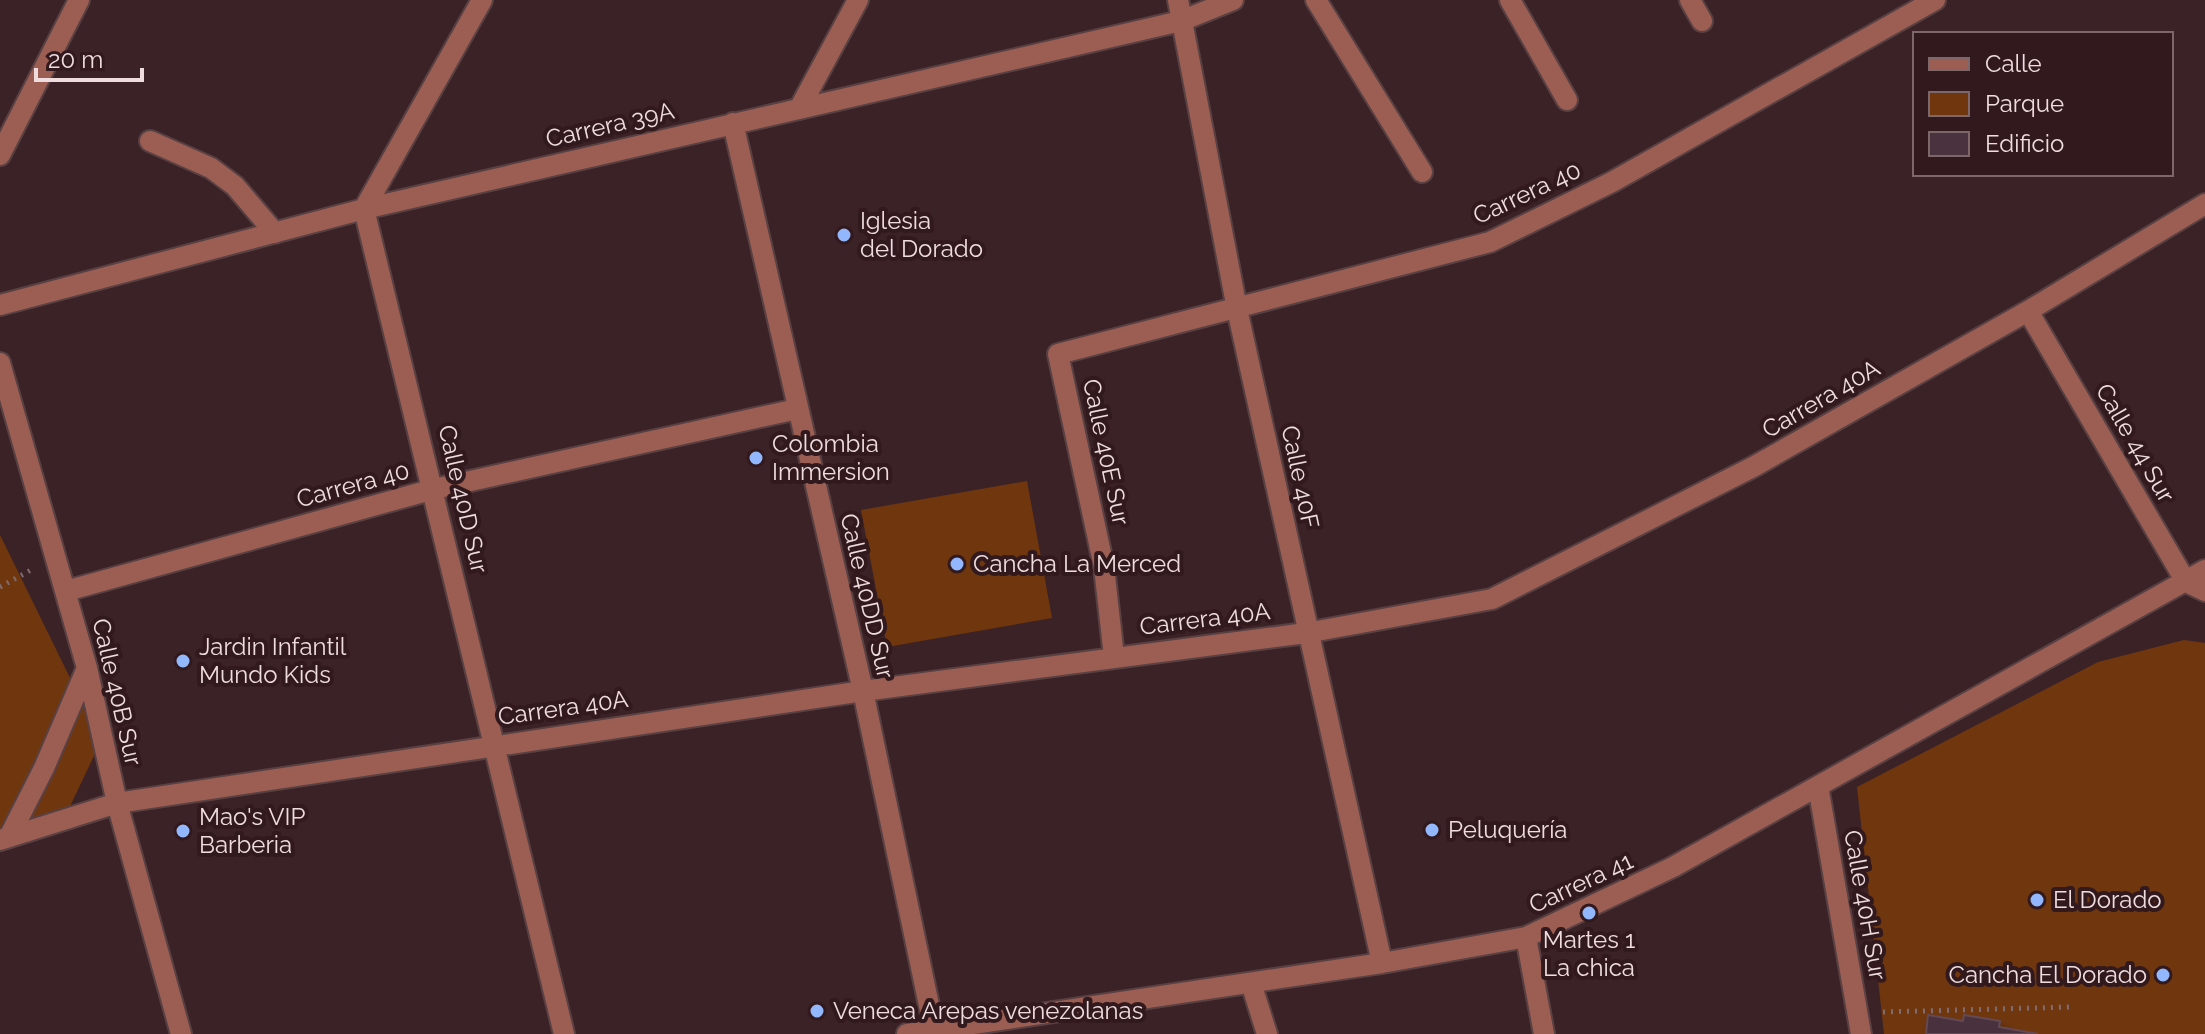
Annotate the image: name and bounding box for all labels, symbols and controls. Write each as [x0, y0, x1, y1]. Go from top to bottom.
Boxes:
scale bar [36, 32, 142, 82]
legend [1913, 32, 2173, 176]
text: 20 m [48, 45, 103, 74]
text: Calle [1985, 49, 2042, 78]
text: Parque [1985, 89, 2064, 118]
street label: Carrera 39A [543, 96, 677, 153]
text: Edificio [1985, 129, 2064, 158]
street label: Carrera 40 [1468, 155, 1585, 230]
place label: Iglesia del Dorado [860, 206, 983, 263]
marker: Iglesia del Dorado [835, 226, 853, 244]
street label: Carrera 40A [1757, 353, 1885, 444]
street label: Calle 40E Sur [1077, 376, 1136, 528]
street label: Calle 44 Sur [2090, 378, 2181, 508]
street label: Calle 40D Sur [432, 422, 495, 576]
street label: Calle 40F [1275, 423, 1326, 531]
place label: Colombia Immersion [772, 429, 890, 486]
marker: Colombia Immersion [747, 449, 765, 467]
street label: Carrera 40 [293, 456, 412, 513]
street label: Calle 40DD Sur [834, 511, 901, 682]
place label: Cancha La Merced [973, 549, 1181, 578]
marker: Cancha La Merced [948, 555, 966, 573]
street label: Carrera 40A [1138, 596, 1272, 641]
street label: Calle 40B Sur [86, 616, 149, 769]
place label: Jardin Infantil Mundo Kids [199, 632, 347, 689]
marker: Jardin Infantil Mundo Kids [174, 652, 192, 670]
street label: Carrera 40A [496, 684, 630, 731]
place label: Mao's VIP Barberia [199, 802, 306, 859]
place label: Peluquería [1448, 815, 1567, 844]
marker: Peluquería [1423, 821, 1441, 839]
marker: Mao's VIP Barberia [174, 822, 192, 840]
street label: Calle 40H Sur [1838, 828, 1893, 983]
street label: Carrera 41 [1524, 846, 1637, 919]
place label: El Dorado [2053, 885, 2162, 914]
marker: El Dorado [2028, 891, 2046, 909]
marker: Martes 1 La chica [1580, 904, 1598, 922]
place label: Martes 1 La chica [1543, 925, 1635, 982]
place label: Cancha El Dorado [1948, 960, 2147, 989]
marker: Cancha El Dorado [2154, 966, 2172, 984]
place label: Veneca Arepas venezolanas [833, 996, 1143, 1025]
marker: Veneca Arepas venezolanas [808, 1002, 826, 1020]

